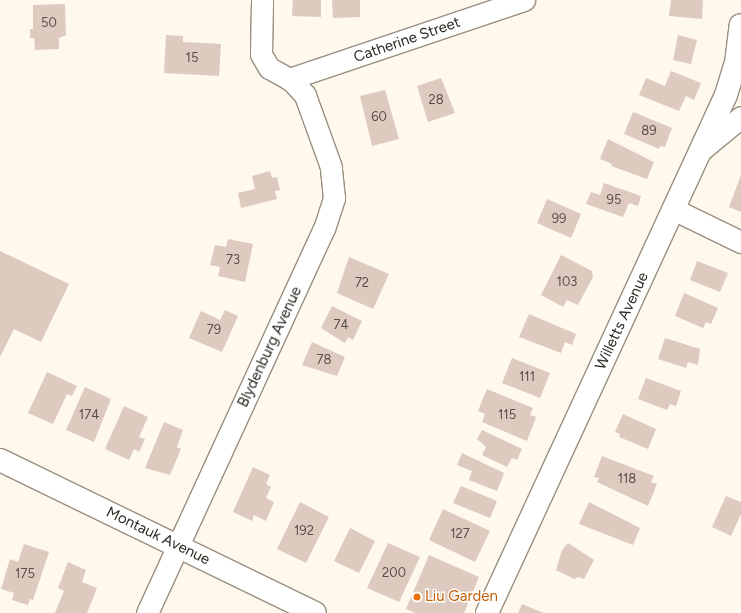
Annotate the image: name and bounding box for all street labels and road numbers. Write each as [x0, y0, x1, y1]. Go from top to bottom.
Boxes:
street label: Catherine Street [351, 13, 463, 67]
street label: Willetts Avenue [592, 269, 652, 373]
street label: Blydenburg Avenue [234, 284, 306, 410]
street label: Montauk Avenue [103, 503, 213, 569]

